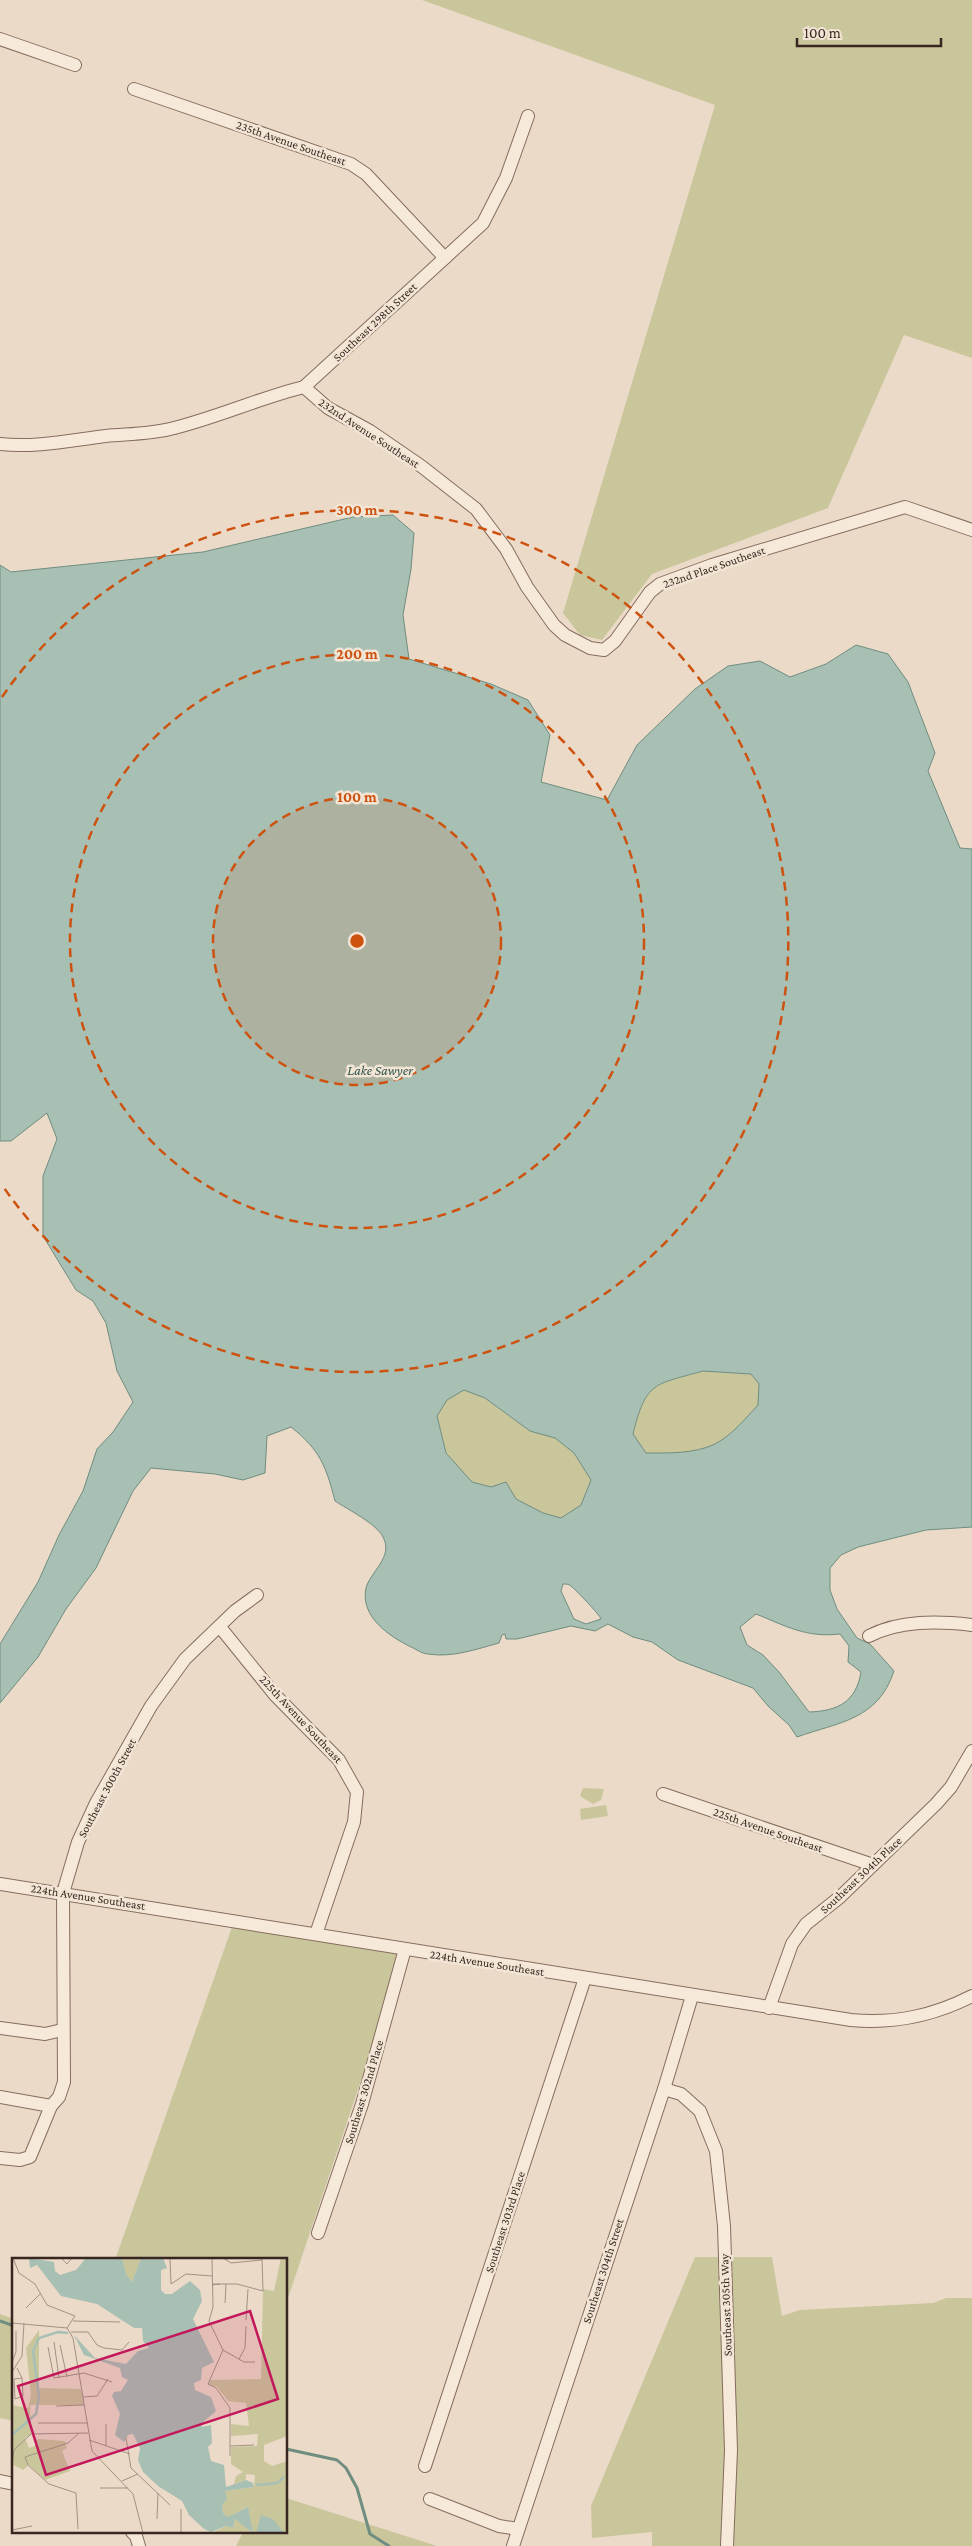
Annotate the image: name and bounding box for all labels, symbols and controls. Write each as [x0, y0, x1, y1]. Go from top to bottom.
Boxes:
scale bar [797, 15, 941, 47]
text: 100 m [804, 25, 841, 41]
street label: 235th Avenue Southeast [234, 118, 349, 169]
street label: Southeast 298th Street [330, 279, 420, 364]
street label: 232nd Avenue Southeast [316, 395, 423, 471]
text: 300 m [336, 502, 378, 518]
street label: 232nd Place Southeast [661, 543, 768, 591]
text: 200 m [336, 646, 378, 662]
text: 100 m [337, 789, 377, 805]
centre of rings [348, 932, 366, 950]
water label: Lake Sawyer [347, 1062, 414, 1078]
street label: 225th Avenue Southeast [257, 1672, 346, 1767]
street label: Southeast 300th Street [75, 1735, 140, 1840]
street label: 225th Avenue Southeast [711, 1805, 826, 1856]
street label: Southeast 304th Place [817, 1834, 905, 1916]
street label: 224th Avenue Southeast [30, 1881, 147, 1913]
street label: 224th Avenue Southeast [429, 1947, 546, 1979]
street label: Southeast 302nd Place [341, 2038, 387, 2146]
street label: Southeast 303rd Place [482, 2170, 528, 2274]
street label: Southeast 304th Street [579, 2216, 627, 2325]
street label: Southeast 305th Way [717, 2253, 735, 2356]
inset map [12, 2258, 288, 2534]

